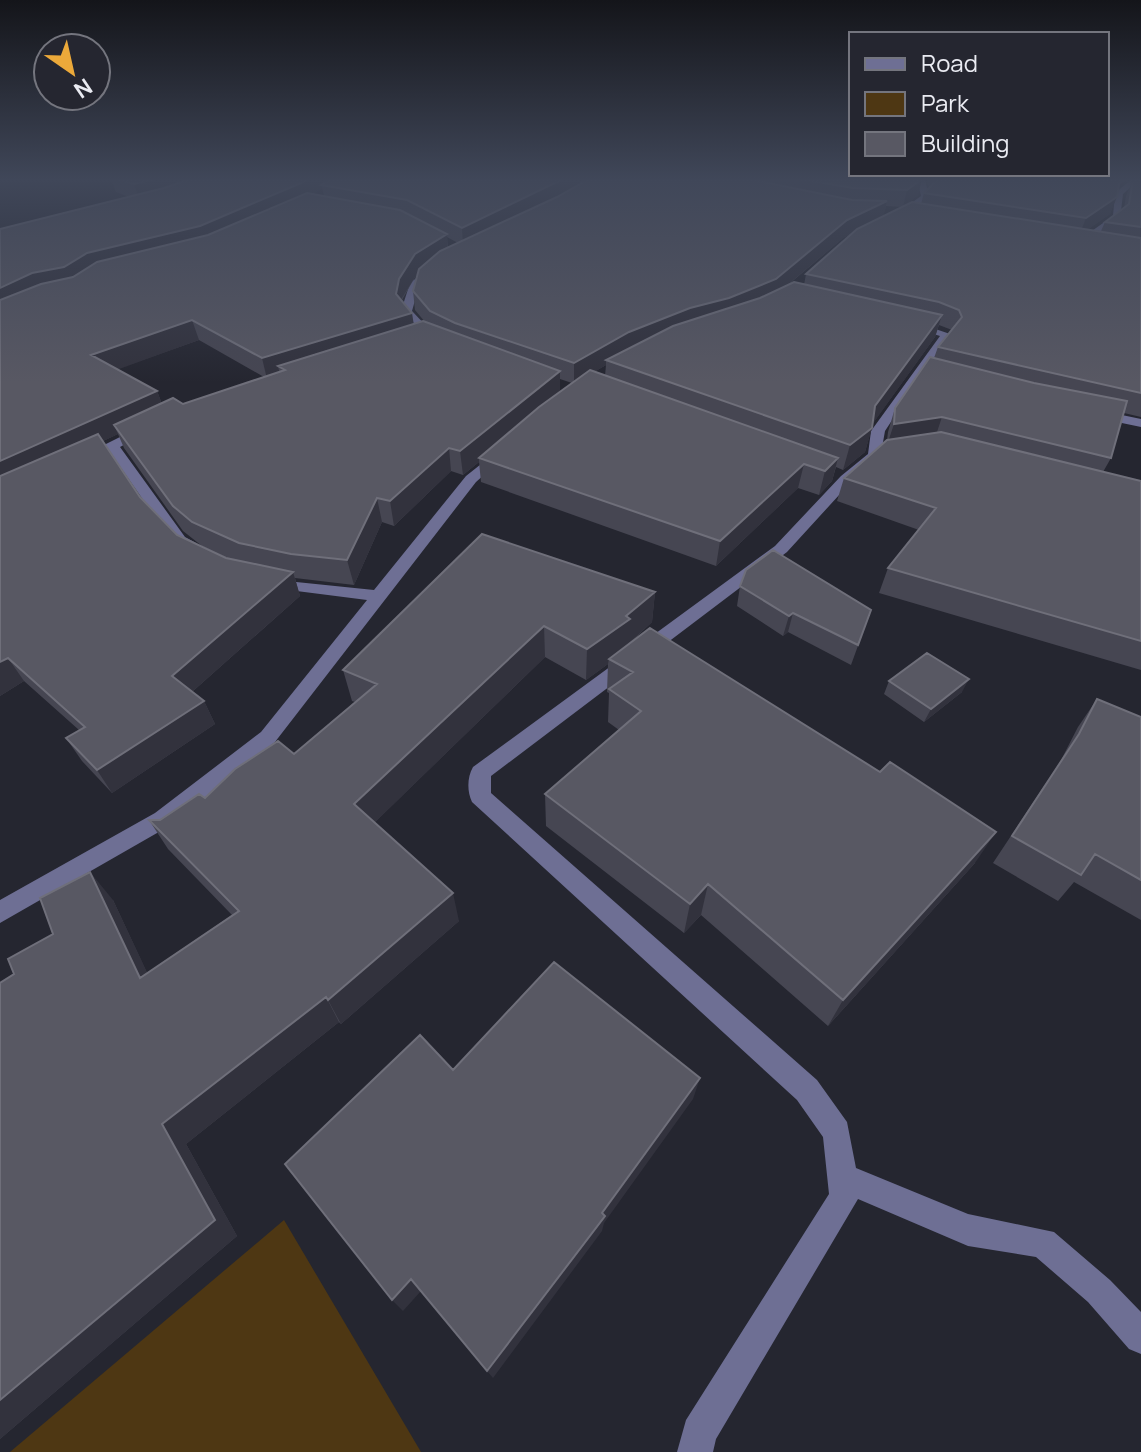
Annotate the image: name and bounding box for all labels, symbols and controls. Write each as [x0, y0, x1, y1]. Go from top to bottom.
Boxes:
north arrow [32, 32, 112, 112]
legend [849, 32, 1109, 176]
text: Road [921, 46, 978, 79]
text: N [68, 72, 98, 105]
text: Park [921, 86, 970, 119]
text: Building [921, 126, 1009, 159]

